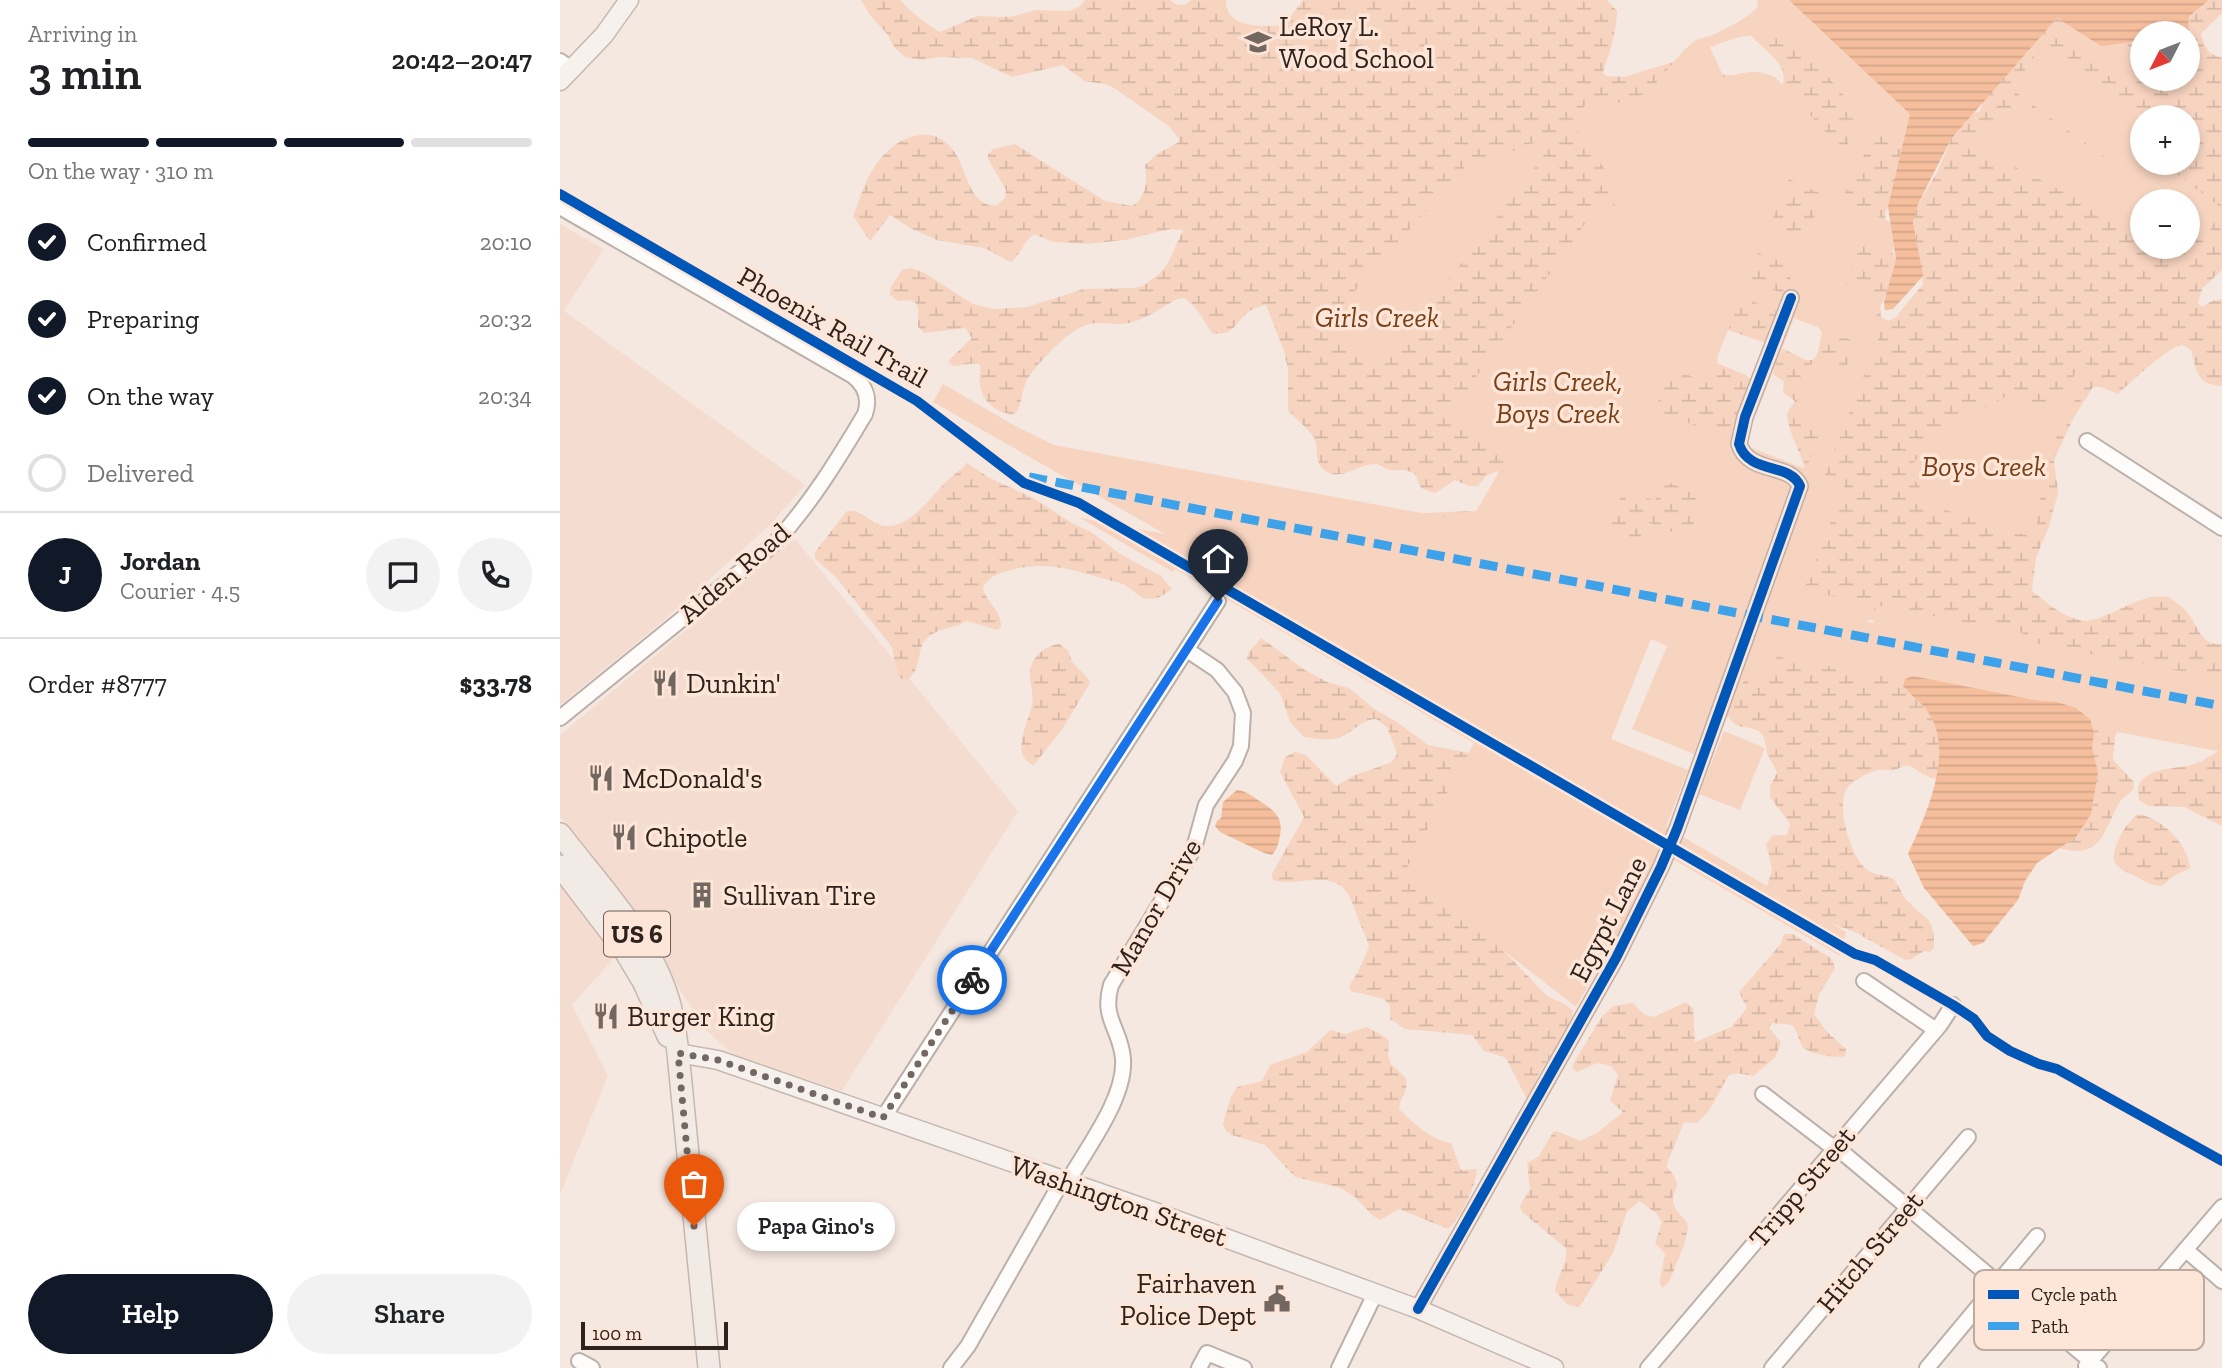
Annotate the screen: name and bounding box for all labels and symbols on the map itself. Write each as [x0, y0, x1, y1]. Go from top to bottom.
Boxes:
place label: LeRoy L. Wood School [1279, 10, 1434, 75]
north arrow [2130, 21, 2200, 91]
school or university icon: LeRoy L. Wood School [1243, 27, 1273, 57]
street label: Phoenix Rail Trail [732, 259, 934, 395]
park label: Girls Creek [1315, 301, 1439, 334]
park label: Girls Creek, Boys Creek [1493, 365, 1623, 430]
park label: Boys Creek [1922, 450, 2046, 483]
street label: Alden Road [672, 516, 796, 630]
pin [1188, 529, 1248, 601]
place label: Dunkin' [686, 667, 781, 700]
restaurant icon: Dunkin' [650, 668, 680, 698]
place label: McDonald's [622, 762, 762, 795]
restaurant icon: McDonald's [586, 763, 616, 793]
place label: Chipotle [645, 821, 747, 854]
restaurant icon: Chipotle [609, 822, 639, 852]
street label: Manor Drive [1104, 833, 1208, 981]
street label: Egypt Lane [1562, 851, 1654, 987]
place label: Sullivan Tire [723, 879, 876, 912]
building icon: Sullivan Tire [687, 880, 717, 910]
road number: US 6 [604, 911, 670, 956]
courier [937, 945, 1007, 1015]
place label: Burger King [627, 1000, 775, 1033]
restaurant icon: Burger King [591, 1001, 621, 1031]
street label: Tripp Street [1742, 1119, 1862, 1254]
street label: Washington Street [1007, 1149, 1232, 1254]
pin [664, 1154, 724, 1226]
street label: Hitch Street [1810, 1184, 1931, 1319]
callout: Papa Gino's [736, 1202, 894, 1250]
place label: Fairhaven Police Dept [1120, 1267, 1257, 1332]
legend [1974, 1270, 2204, 1350]
text: Cycle path [2031, 1283, 2117, 1306]
public building icon: Fairhaven Police Dept [1262, 1284, 1292, 1314]
text: Path [2031, 1315, 2069, 1338]
scale bar [581, 1319, 728, 1351]

